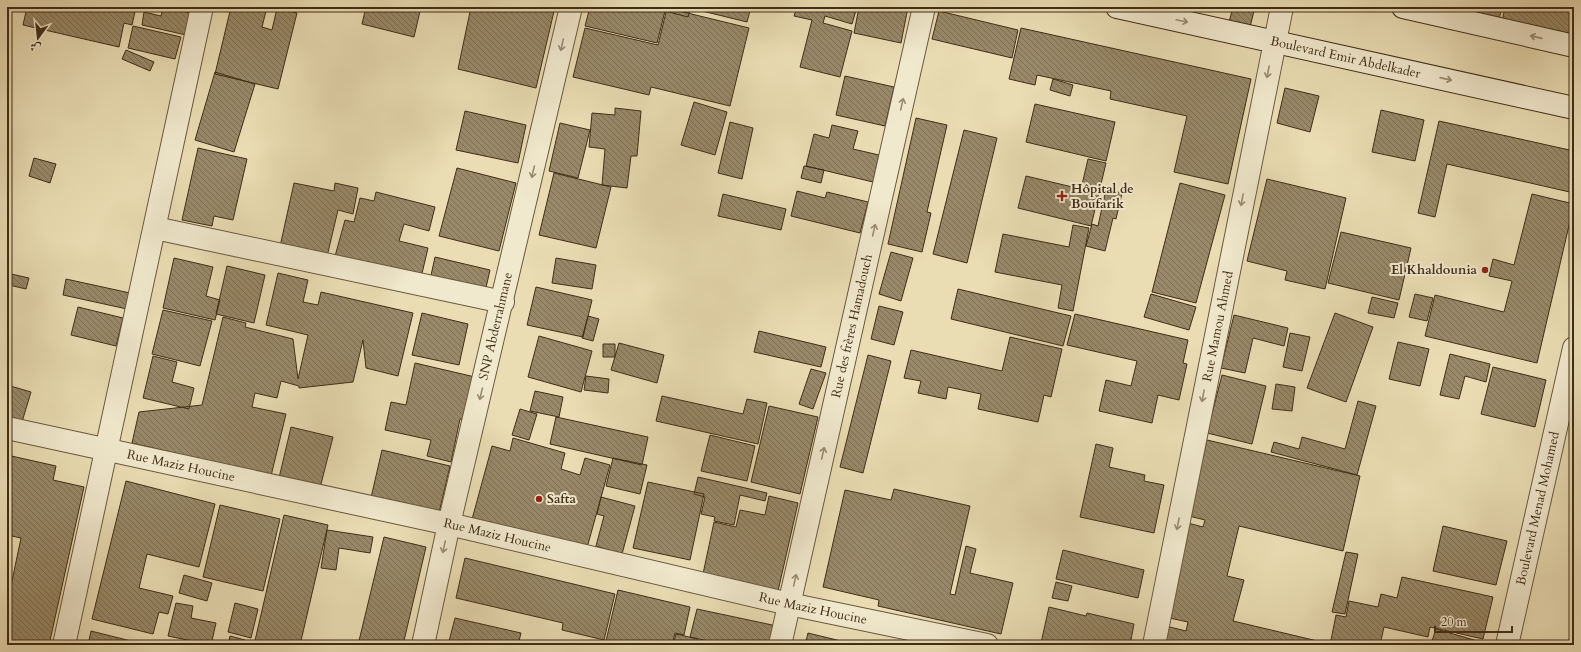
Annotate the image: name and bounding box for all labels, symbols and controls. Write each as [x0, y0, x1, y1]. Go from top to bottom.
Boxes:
one-way arrow [1175, 17, 1188, 25]
north arrow [18, 18, 58, 58]
street label: Boulevard Emir Abdelkader [1269, 32, 1422, 83]
one-way arrow [1530, 33, 1543, 41]
text: ش [28, 38, 43, 56]
one-way arrow [558, 38, 565, 51]
one-way arrow [1263, 66, 1271, 79]
one-way arrow [1439, 75, 1452, 83]
one-way arrow [899, 97, 907, 110]
one-way arrow [528, 165, 536, 178]
place label: Hôpital de Boufarik [1071, 180, 1134, 213]
marker: Hôpital de Boufarik [1056, 190, 1068, 202]
one-way arrow [1238, 193, 1246, 206]
one-way arrow [870, 224, 878, 237]
street label: Rue des frères Hamadouch [827, 252, 877, 400]
place label: El Khaldounia [1391, 261, 1478, 279]
marker: El Khaldounia [1480, 265, 1490, 275]
street label: Rue Mamou Ahmed [1198, 269, 1238, 383]
street label: SNP Abderrahmane [474, 270, 517, 382]
one-way arrow [476, 387, 484, 400]
one-way arrow [1199, 389, 1207, 402]
street label: Boulevard Menad Mohamed [1512, 430, 1564, 587]
street label: Rue Maziz Houcine [125, 445, 237, 486]
one-way arrow [820, 447, 828, 460]
place label: Safta [547, 490, 576, 508]
marker: Safta [534, 494, 544, 504]
street label: Rue Maziz Houcine [442, 514, 553, 557]
one-way arrow [1173, 517, 1181, 530]
one-way arrow [440, 541, 448, 554]
one-way arrow [791, 573, 799, 586]
street label: Rue Maziz Houcine [757, 588, 869, 629]
scale bar [1435, 608, 1512, 634]
text: 20 m [1441, 614, 1468, 630]

